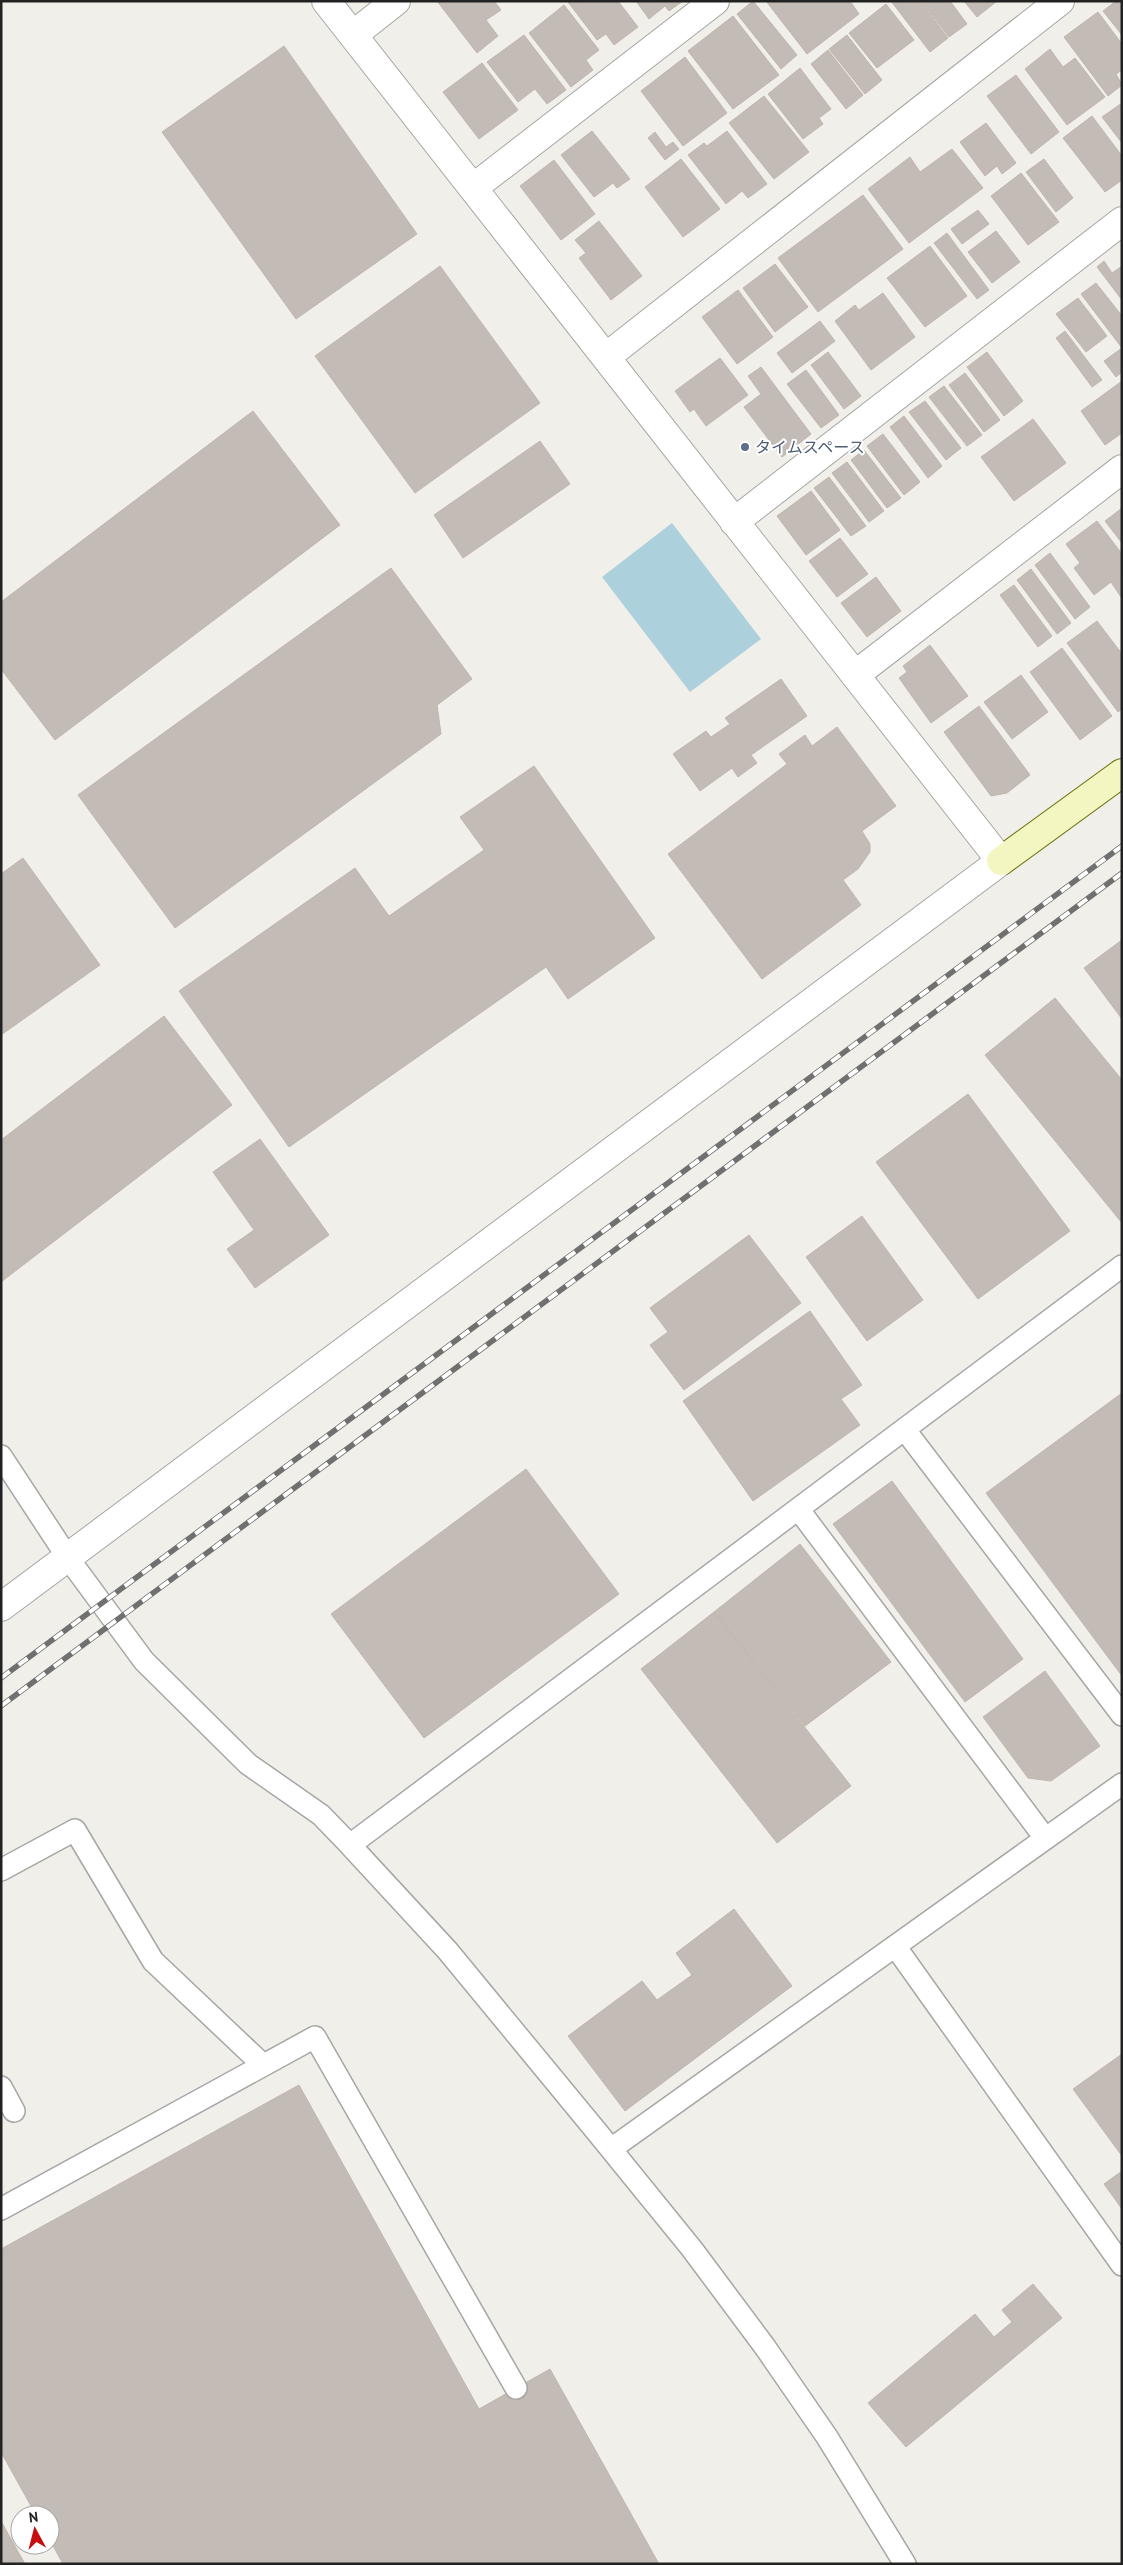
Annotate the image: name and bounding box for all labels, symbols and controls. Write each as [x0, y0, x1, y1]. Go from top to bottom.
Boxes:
place label: タイムスペース [755, 437, 865, 457]
marker: タイムスペース [739, 441, 751, 453]
north arrow [10, 2505, 60, 2555]
text: N [28, 2508, 39, 2527]

